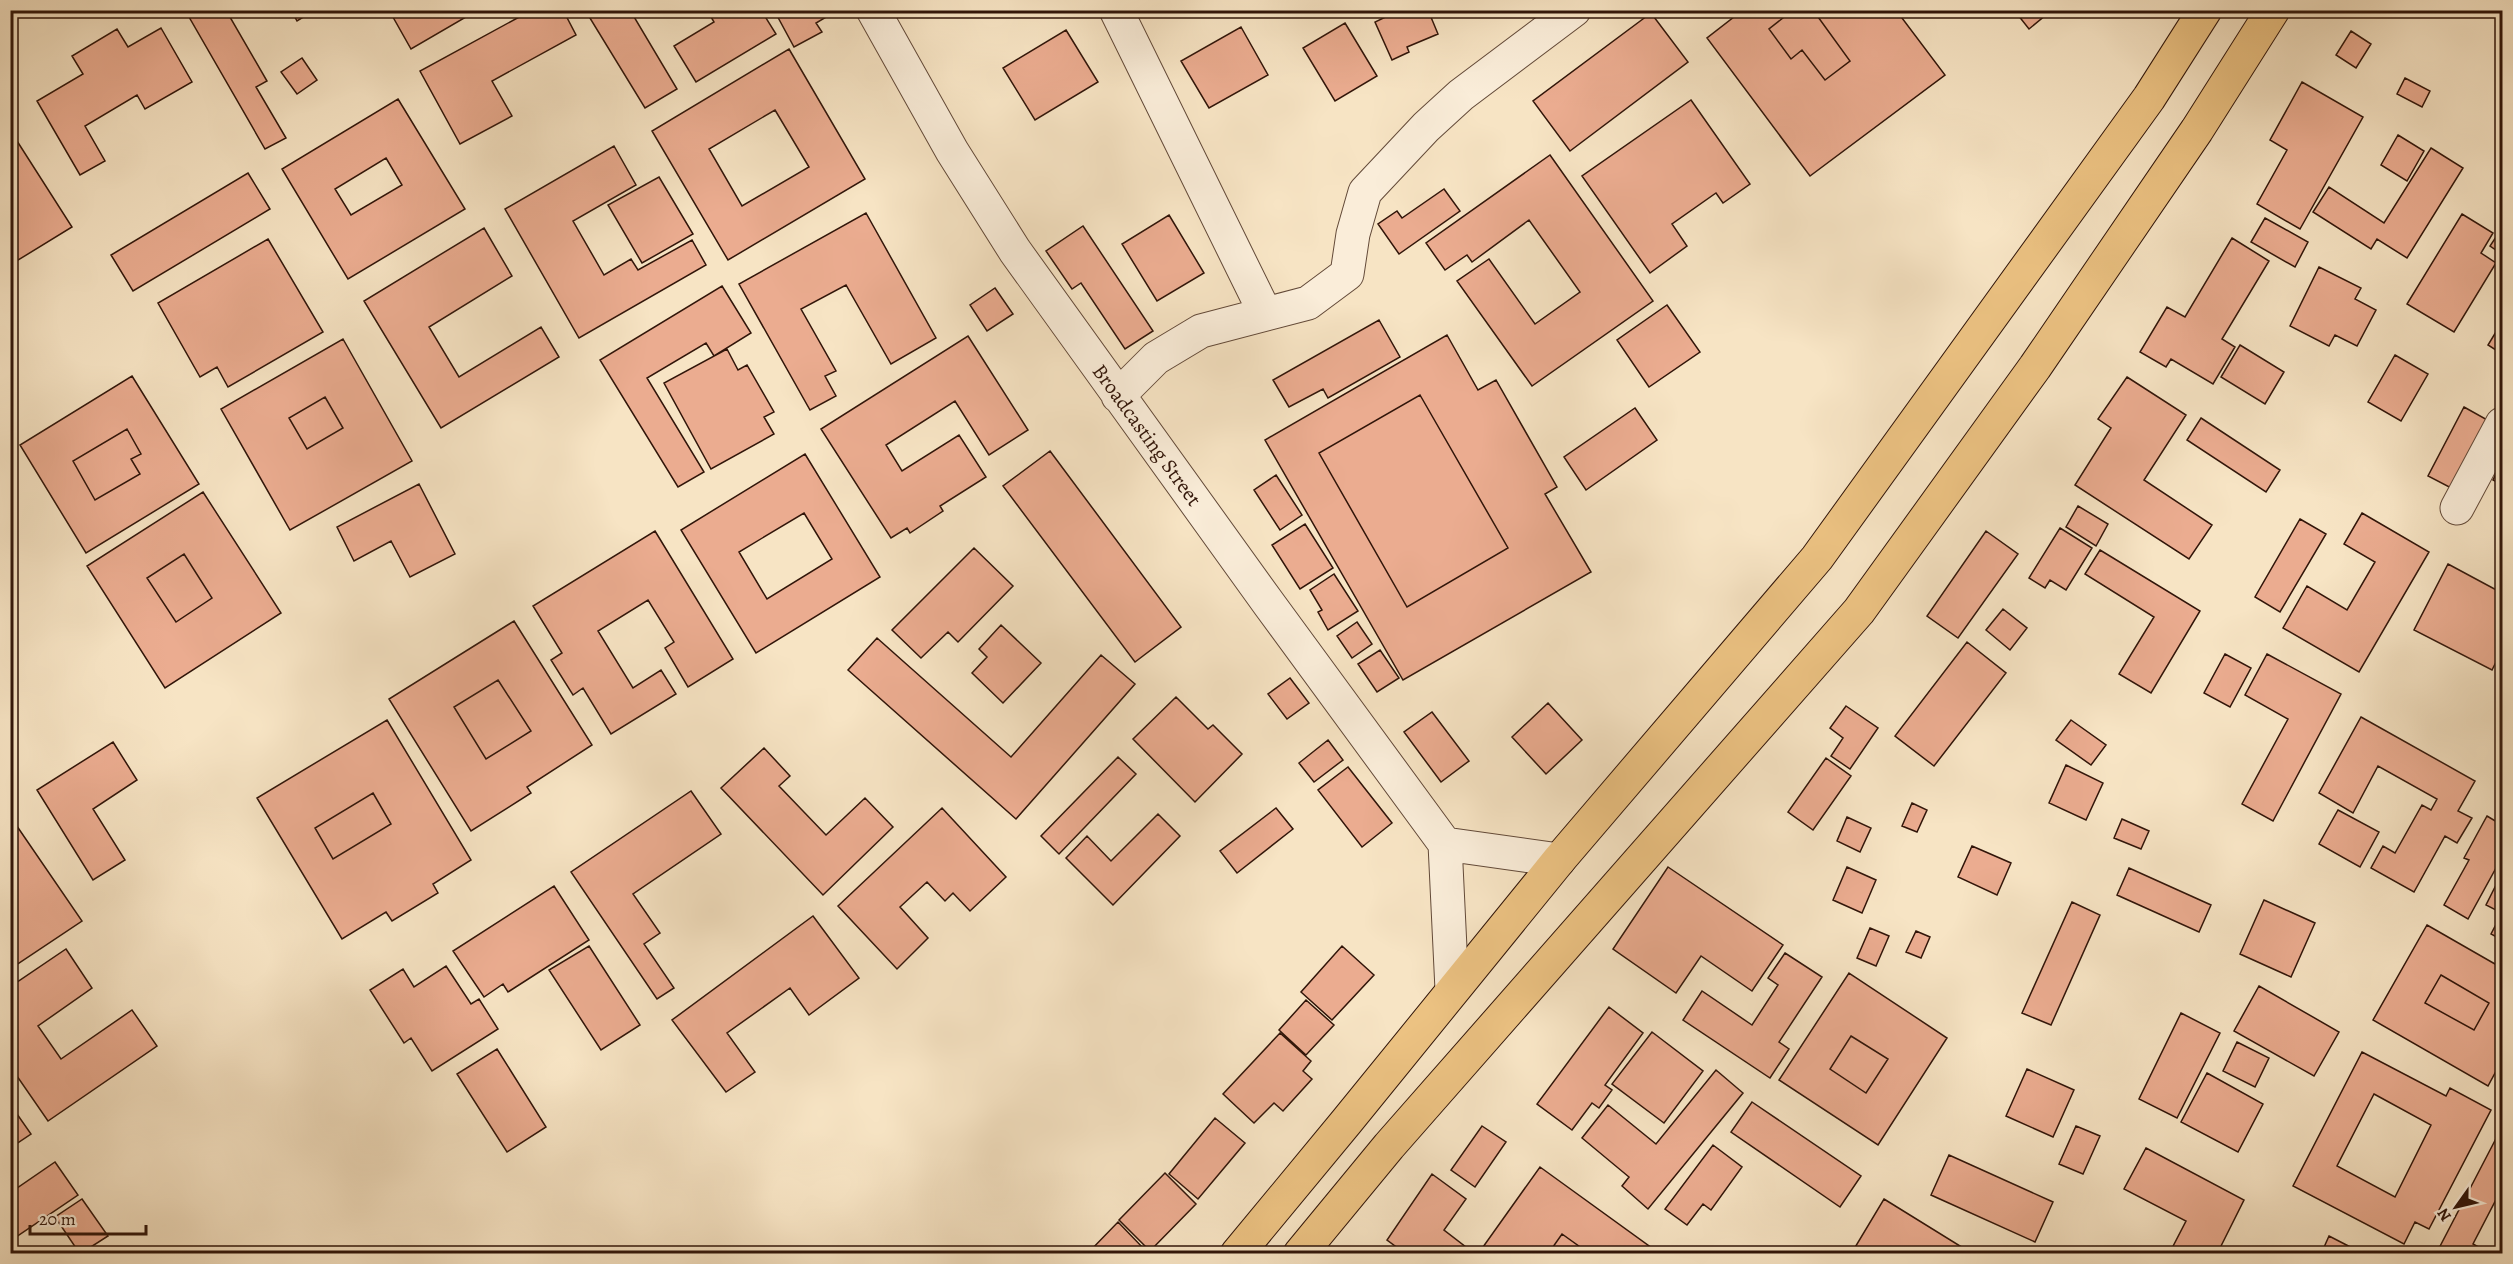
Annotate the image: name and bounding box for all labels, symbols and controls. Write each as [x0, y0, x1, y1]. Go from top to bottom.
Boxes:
street label: Broadcasting Street [1086, 358, 1208, 512]
north arrow [2426, 1177, 2486, 1237]
scale bar [30, 1198, 146, 1236]
text: N [2432, 1204, 2457, 1226]
text: 20 m [39, 1207, 76, 1231]

